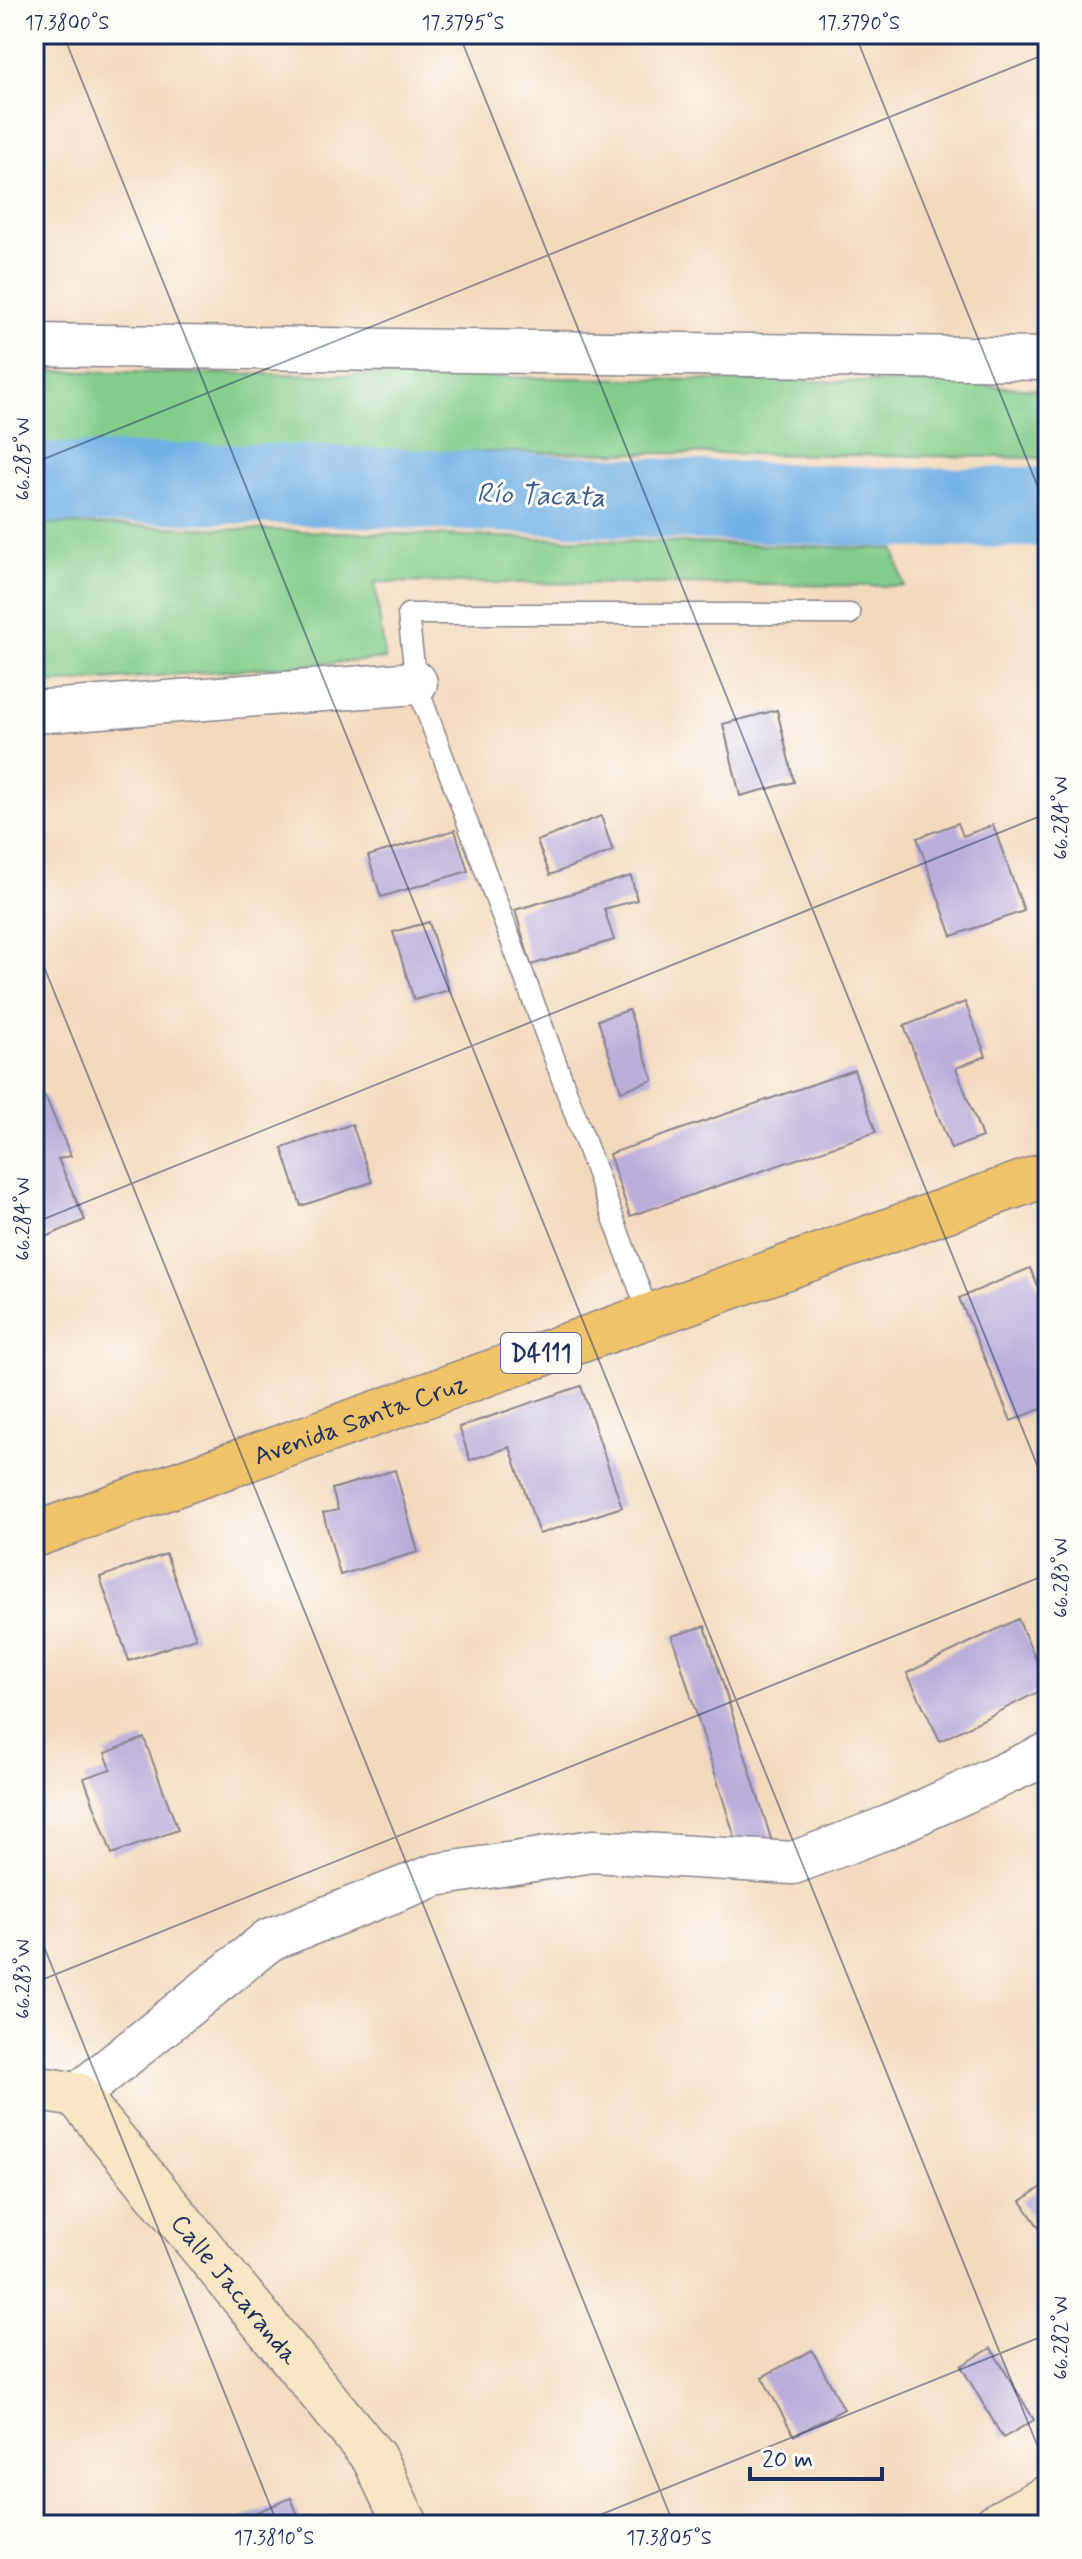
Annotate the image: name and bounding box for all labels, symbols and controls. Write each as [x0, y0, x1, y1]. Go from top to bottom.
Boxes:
text: 17.3800°S [25, 10, 109, 37]
text: 17.3795°S [421, 10, 505, 37]
text: 17.3790°S [818, 10, 900, 37]
text: 66.285°W [10, 418, 37, 500]
water label: Río Tacata [476, 476, 606, 517]
text: 66.284°W [1048, 776, 1075, 860]
text: 66.284°W [10, 1177, 37, 1261]
road number: D4111 [501, 1333, 581, 1373]
street label: Avenida Santa Cruz [249, 1367, 472, 1474]
text: 66.283°W [1048, 1538, 1075, 1618]
text: 66.283°W [10, 1939, 37, 2019]
street label: Calle Jacaranda [162, 2208, 306, 2373]
text: 66.282°W [1048, 2296, 1075, 2380]
scale bar [750, 2431, 882, 2481]
text: 20 m [762, 2445, 813, 2476]
text: 17.3810°S [234, 2525, 314, 2552]
text: 17.3805°S [626, 2525, 712, 2552]

